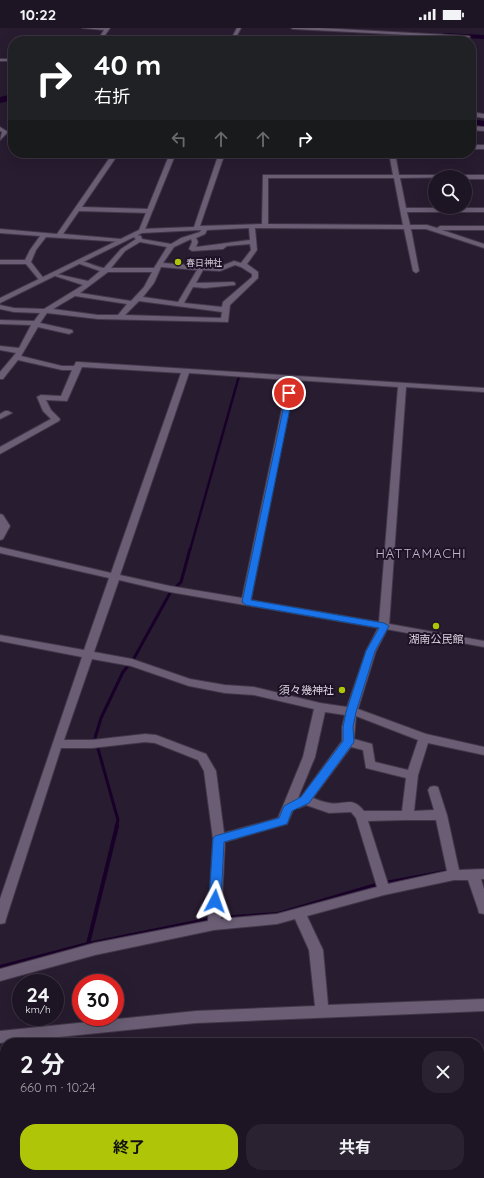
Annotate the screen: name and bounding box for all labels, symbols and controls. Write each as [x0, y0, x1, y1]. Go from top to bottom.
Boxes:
text: 10:22 [20, 5, 56, 24]
text: 40 m [94, 47, 161, 82]
icon: right [28, 52, 80, 104]
text: 右折 [94, 85, 130, 108]
icon: left [168, 128, 190, 150]
icon: ahead [210, 128, 232, 150]
icon: ahead [252, 128, 274, 150]
icon: right [294, 128, 316, 150]
map controls [428, 170, 472, 214]
button: search [428, 170, 472, 214]
marker: 春日神社 [173, 257, 183, 267]
place label: 春日神社 [186, 257, 222, 268]
pin [272, 376, 306, 410]
icon: arrive [278, 382, 300, 404]
district label: HATTAMACHI [375, 545, 467, 561]
marker: 湖南公民館 [431, 621, 441, 631]
place label: 湖南公民館 [409, 632, 464, 646]
place label: 須々幾神社 [279, 683, 334, 697]
marker: 須々幾神社 [337, 685, 347, 695]
position arrow [194, 880, 236, 922]
speed limit sign: 30 [72, 974, 124, 1026]
text: 24 [26, 982, 50, 1007]
text: km/h [25, 1003, 51, 1016]
text: 2 分 [20, 1049, 64, 1079]
button: close [422, 1051, 464, 1093]
text: 660 m · 10:24 [20, 1079, 96, 1095]
button: 終了 [20, 1124, 238, 1170]
button: 共有 [246, 1124, 464, 1170]

